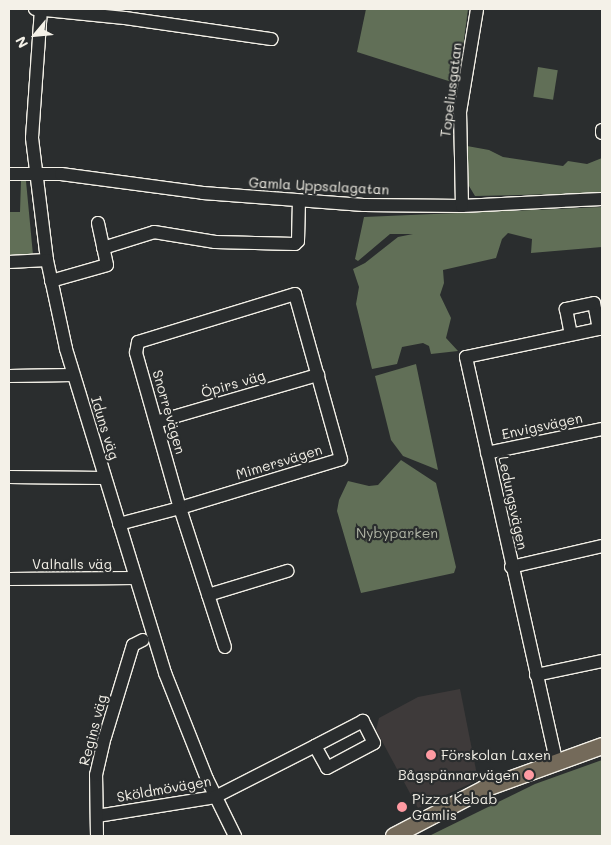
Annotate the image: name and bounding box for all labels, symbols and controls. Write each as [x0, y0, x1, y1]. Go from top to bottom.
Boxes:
north arrow [10, 10, 60, 60]
text: N [10, 33, 32, 51]
street label: Topeliusgatan [437, 42, 465, 138]
street label: Gamla Uppsalagatan [248, 174, 390, 198]
street label: Öpirs väg [199, 367, 267, 401]
street label: Snorrevägen [149, 368, 189, 456]
street label: Iduns väg [87, 394, 123, 462]
street label: Envigsvägen [500, 409, 584, 443]
street label: Mimersvägen [234, 441, 324, 483]
street label: Ledungsvägen [495, 455, 531, 551]
park label: Nybyparken [356, 525, 438, 541]
street label: Valhalls väg [32, 556, 112, 572]
street label: Regins väg [75, 693, 111, 767]
place label: Förskolan Laxen [441, 747, 551, 763]
marker: Förskolan Laxen [425, 749, 437, 761]
place label: Bågspännarvägen [398, 767, 519, 783]
marker: Bågspännarvägen [523, 769, 535, 781]
street label: Sköldmövägen [115, 772, 213, 806]
place label: Pizza Kebab Gamlis [412, 791, 497, 824]
marker: Pizza Kebab Gamlis [396, 801, 408, 813]

